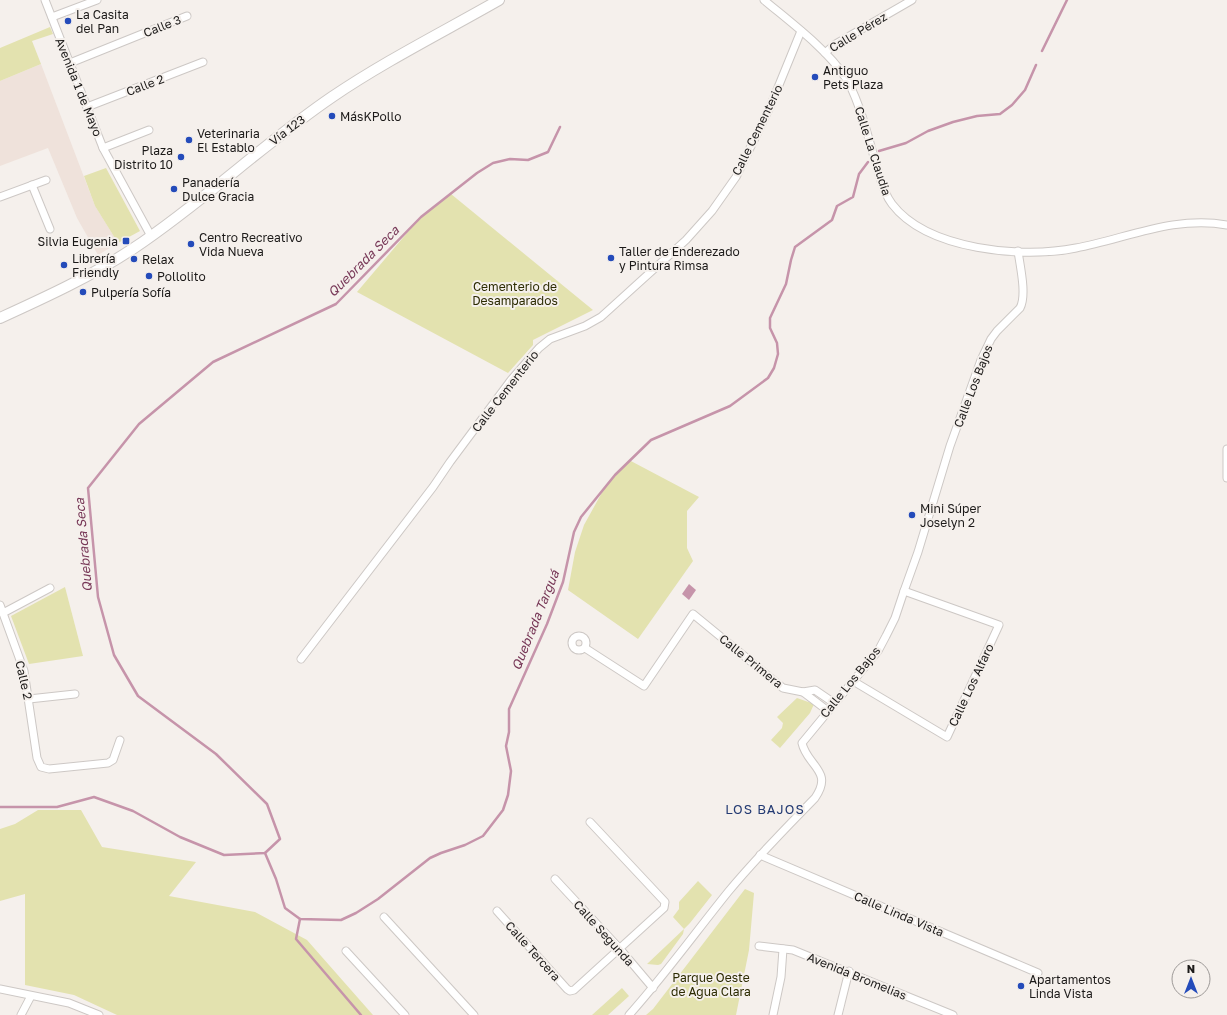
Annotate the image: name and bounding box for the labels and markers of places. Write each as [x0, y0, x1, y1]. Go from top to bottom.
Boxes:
place label: La Casita del Pan [76, 7, 129, 36]
marker: La Casita del Pan [63, 16, 73, 26]
place label: Antiguo Pets Plaza [823, 63, 883, 92]
marker: Antiguo Pets Plaza [810, 72, 820, 82]
place label: MásKPollo [340, 109, 401, 124]
marker: MásKPollo [327, 111, 337, 121]
place label: Veterinaria El Establo [197, 126, 260, 155]
marker: Veterinaria El Establo [184, 135, 194, 145]
place label: Plaza Distrito 10 [114, 143, 173, 172]
marker: Plaza Distrito 10 [176, 152, 186, 162]
place label: Panadería Dulce Gracia [182, 175, 254, 204]
marker: Panadería Dulce Gracia [169, 184, 179, 194]
place label: Centro Recreativo Vida Nueva [199, 230, 302, 259]
place label: Silvia Eugenia [37, 234, 118, 249]
marker: Silvia Eugenia [121, 236, 131, 246]
marker: Centro Recreativo Vida Nueva [186, 239, 196, 249]
place label: Taller de Enderezado y Pintura Rimsa [619, 244, 740, 273]
place label: Librería Friendly [72, 251, 119, 280]
place label: Relax [142, 252, 175, 267]
marker: Taller de Enderezado y Pintura Rimsa [606, 253, 616, 263]
marker: Relax [129, 254, 139, 264]
marker: Librería Friendly [59, 260, 69, 270]
place label: Pollolito [157, 269, 206, 284]
marker: Pollolito [144, 271, 154, 281]
place label: Pulpería Sofía [91, 285, 171, 300]
marker: Pulpería Sofía [78, 287, 88, 297]
place label: Mini Súper Joselyn 2 [920, 501, 981, 530]
marker: Mini Súper Joselyn 2 [907, 510, 917, 520]
place label: Apartamentos Linda Vista [1029, 972, 1111, 1001]
marker: Apartamentos Linda Vista [1016, 981, 1026, 991]

